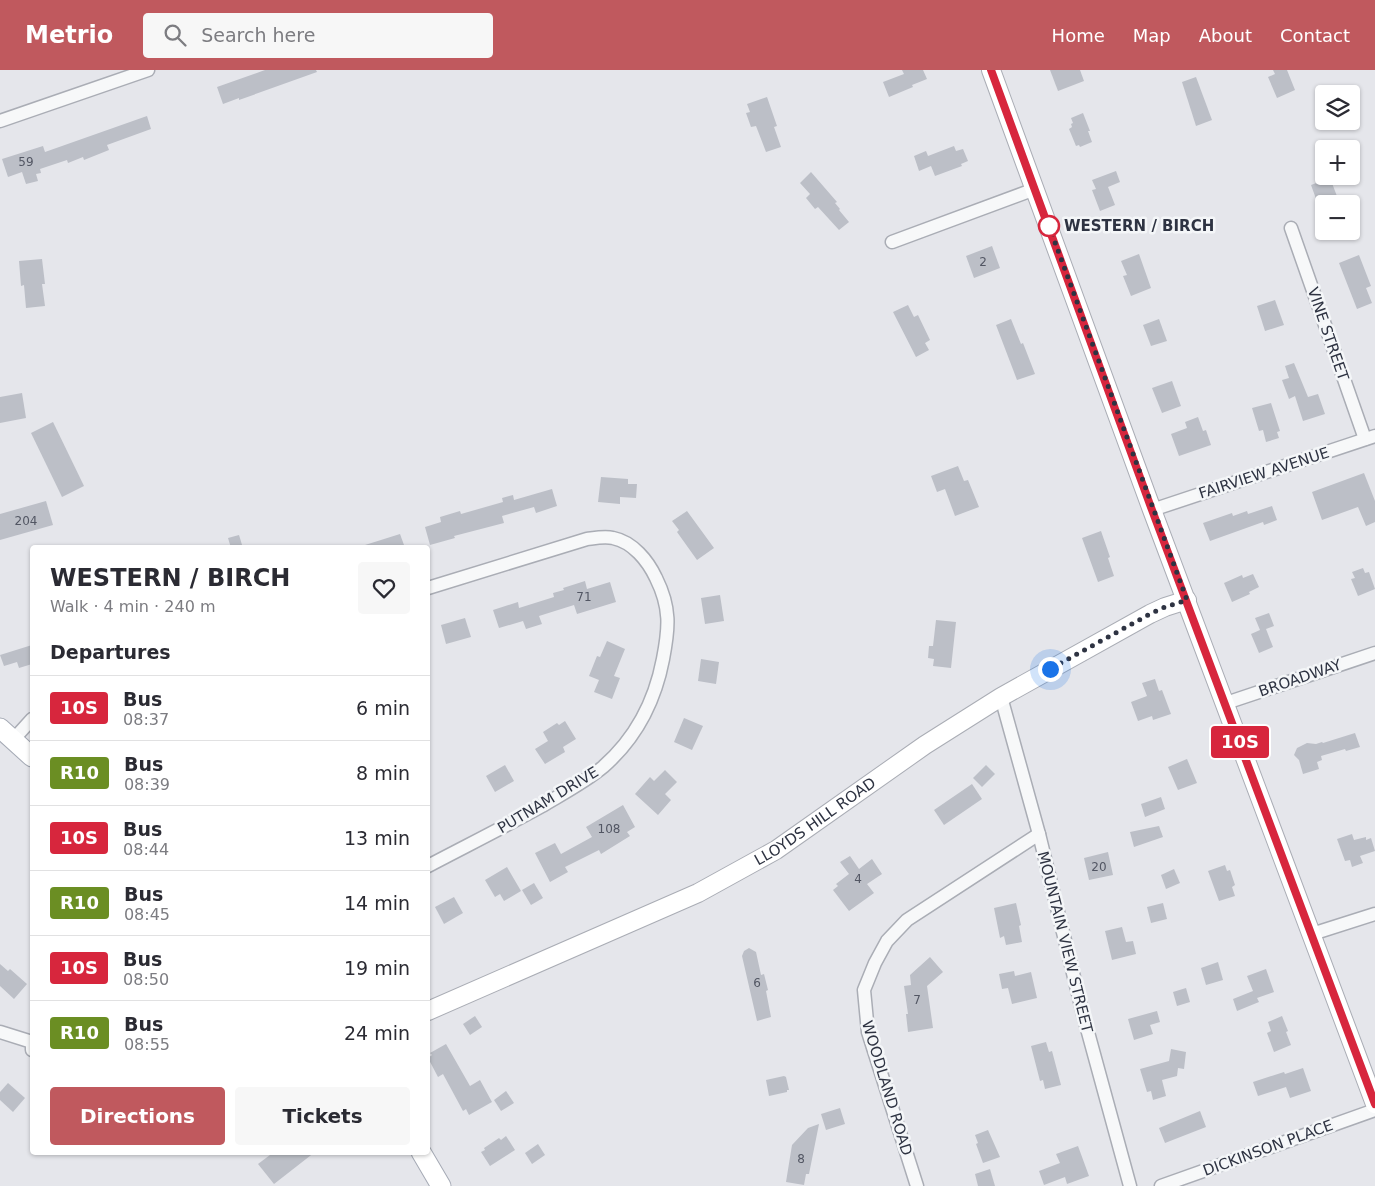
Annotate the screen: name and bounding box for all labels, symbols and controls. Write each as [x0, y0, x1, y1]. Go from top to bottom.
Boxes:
search box [143, 13, 493, 58]
text: Metrio [25, 21, 113, 49]
icon: search [161, 21, 189, 49]
text: Search here [201, 24, 315, 46]
text: Home [1052, 25, 1105, 46]
text: Map [1133, 25, 1171, 46]
text: About [1199, 25, 1252, 46]
text: Contact [1280, 25, 1350, 46]
map controls [1315, 85, 1360, 240]
button: layers [1315, 85, 1360, 130]
button: + [1315, 140, 1360, 185]
house number: 59 [18, 155, 34, 169]
button: − [1315, 195, 1360, 240]
marker: WESTERN / BIRCH [1038, 215, 1060, 237]
place label: WESTERN / BIRCH [1064, 217, 1214, 235]
house number: 2 [979, 255, 987, 269]
street label: VINE STREET [1304, 285, 1353, 384]
street label: FAIRVIEW AVENUE [1197, 443, 1331, 503]
house number: 204 [15, 514, 37, 528]
button: heart [358, 562, 410, 614]
text: WESTERN / BIRCH [50, 564, 290, 592]
house number: 71 [576, 590, 592, 604]
text: Walk · 4 min · 240 m [50, 597, 215, 616]
text: Departures [50, 641, 171, 663]
street label: BROADWAY [1256, 655, 1345, 701]
your location [1038, 657, 1063, 682]
text: Bus [123, 688, 162, 710]
text: 10S [60, 697, 98, 718]
text: 6 min [356, 697, 410, 719]
text: 08:37 [123, 710, 169, 729]
line badge: 10S [1211, 726, 1269, 758]
text: 10S [1221, 731, 1259, 752]
text: Bus [124, 753, 163, 775]
text: R10 [60, 762, 99, 783]
text: 8 min [356, 762, 410, 784]
street label: PUTNAM DRIVE [494, 763, 602, 837]
street label: LLOYDS HILL ROAD [751, 774, 879, 869]
text: 08:39 [124, 775, 170, 794]
text: Bus [123, 818, 162, 840]
house number: 108 [598, 822, 620, 836]
text: 10S [60, 827, 98, 848]
text: 13 min [344, 827, 410, 849]
text: 08:44 [123, 840, 169, 859]
street label: MOUNTAIN VIEW STREET [1034, 849, 1097, 1036]
house number: 20 [1091, 860, 1107, 874]
house number: 4 [854, 872, 862, 886]
text: Bus [124, 883, 163, 905]
text: R10 [60, 892, 99, 913]
text: 14 min [344, 892, 410, 914]
text: 08:45 [124, 905, 170, 924]
text: Bus [123, 948, 162, 970]
text: 10S [60, 957, 98, 978]
text: 19 min [344, 957, 410, 979]
text: 08:50 [123, 970, 169, 989]
house number: 6 [753, 976, 761, 990]
house number: 7 [913, 993, 921, 1007]
text: Bus [124, 1013, 163, 1035]
street label: WOODLAND ROAD [858, 1018, 916, 1158]
text: R10 [60, 1022, 99, 1043]
text: 24 min [344, 1022, 410, 1044]
text: 08:55 [124, 1035, 170, 1054]
button: Directions [50, 1087, 225, 1145]
button: Tickets [235, 1087, 410, 1145]
street label: DICKINSON PLACE [1201, 1116, 1335, 1180]
house number: 8 [797, 1152, 805, 1166]

